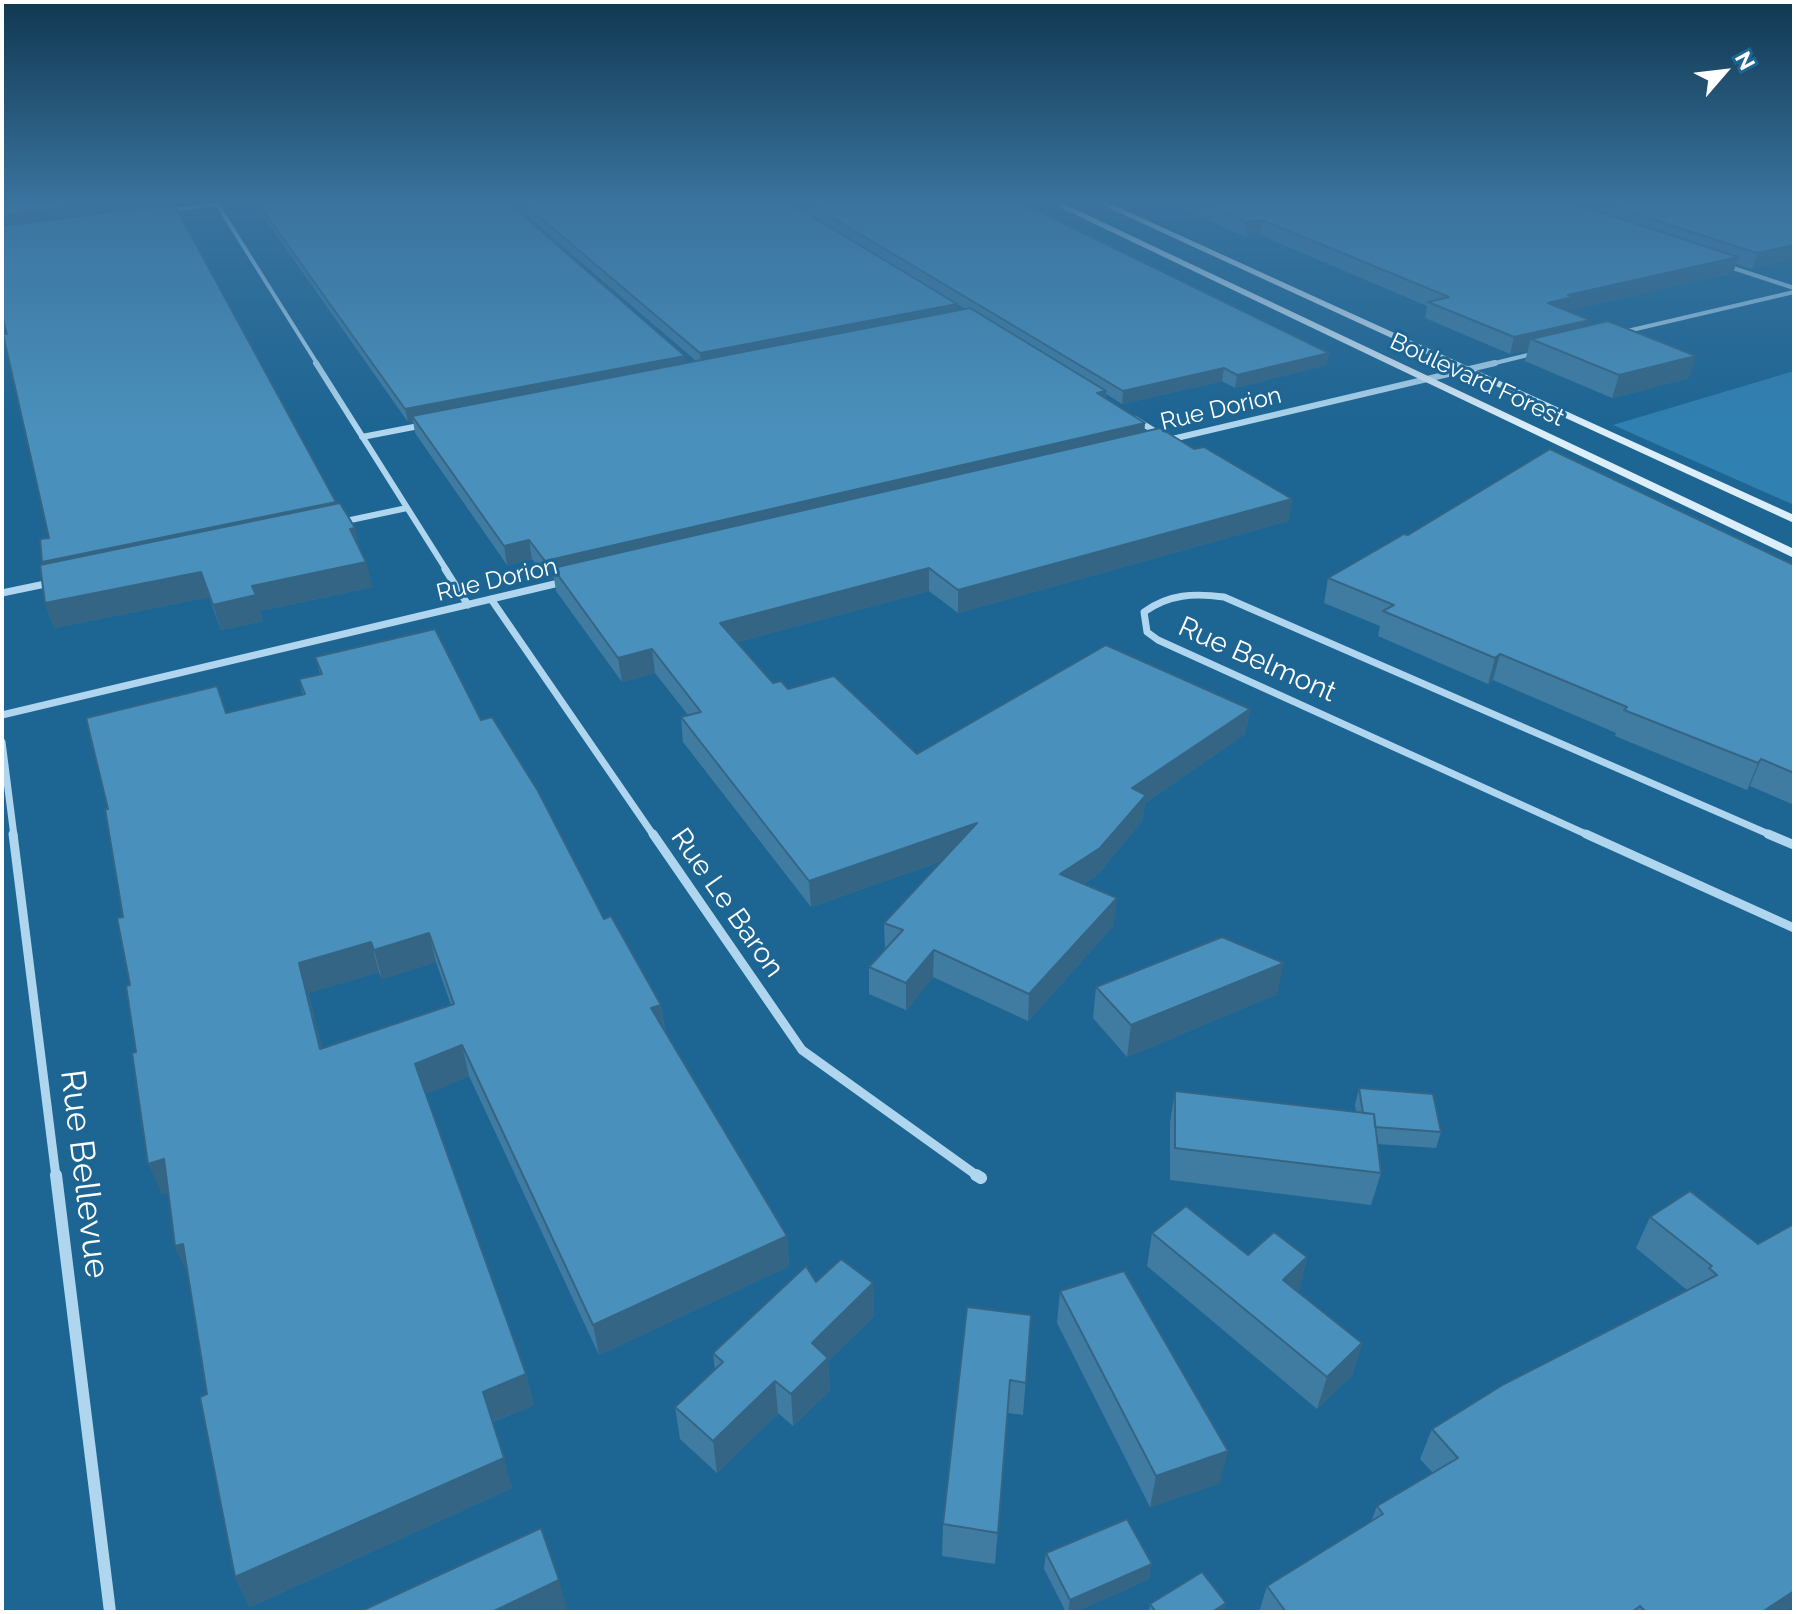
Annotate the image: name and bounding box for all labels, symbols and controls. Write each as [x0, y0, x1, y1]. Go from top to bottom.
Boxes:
north arrow [1684, 32, 1764, 112]
text: N [1730, 47, 1761, 74]
street label: Boulevard Forest [1385, 327, 1569, 433]
street label: Rue Dorion [1158, 381, 1284, 437]
street label: Rue Dorion [434, 552, 560, 608]
street label: Rue Belmont [1173, 610, 1341, 710]
street label: Rue Le Baron [663, 822, 791, 984]
street label: Rue Bellevue [51, 1067, 117, 1281]

